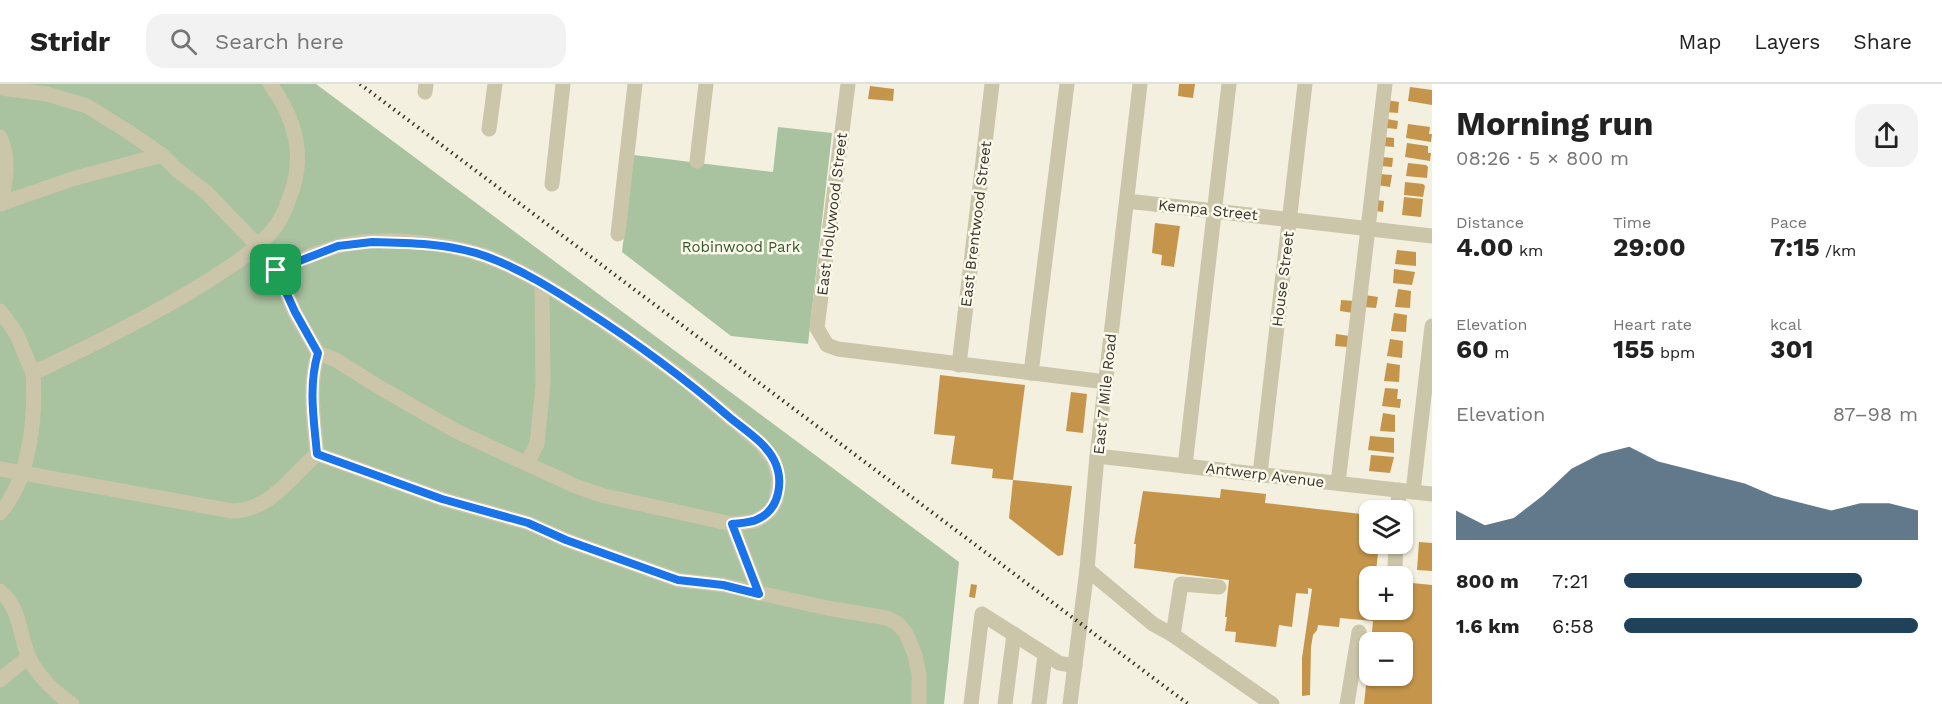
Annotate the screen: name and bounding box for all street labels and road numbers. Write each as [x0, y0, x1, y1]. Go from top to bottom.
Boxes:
street label: East Hollywood Street [813, 131, 851, 296]
street label: East Brentwood Street [957, 139, 995, 308]
street label: Kempa Street [1157, 196, 1259, 224]
street label: House Street [1268, 230, 1298, 328]
street label: East 7 Mile Road [1090, 333, 1120, 455]
street label: Antwerp Avenue [1205, 459, 1325, 491]

